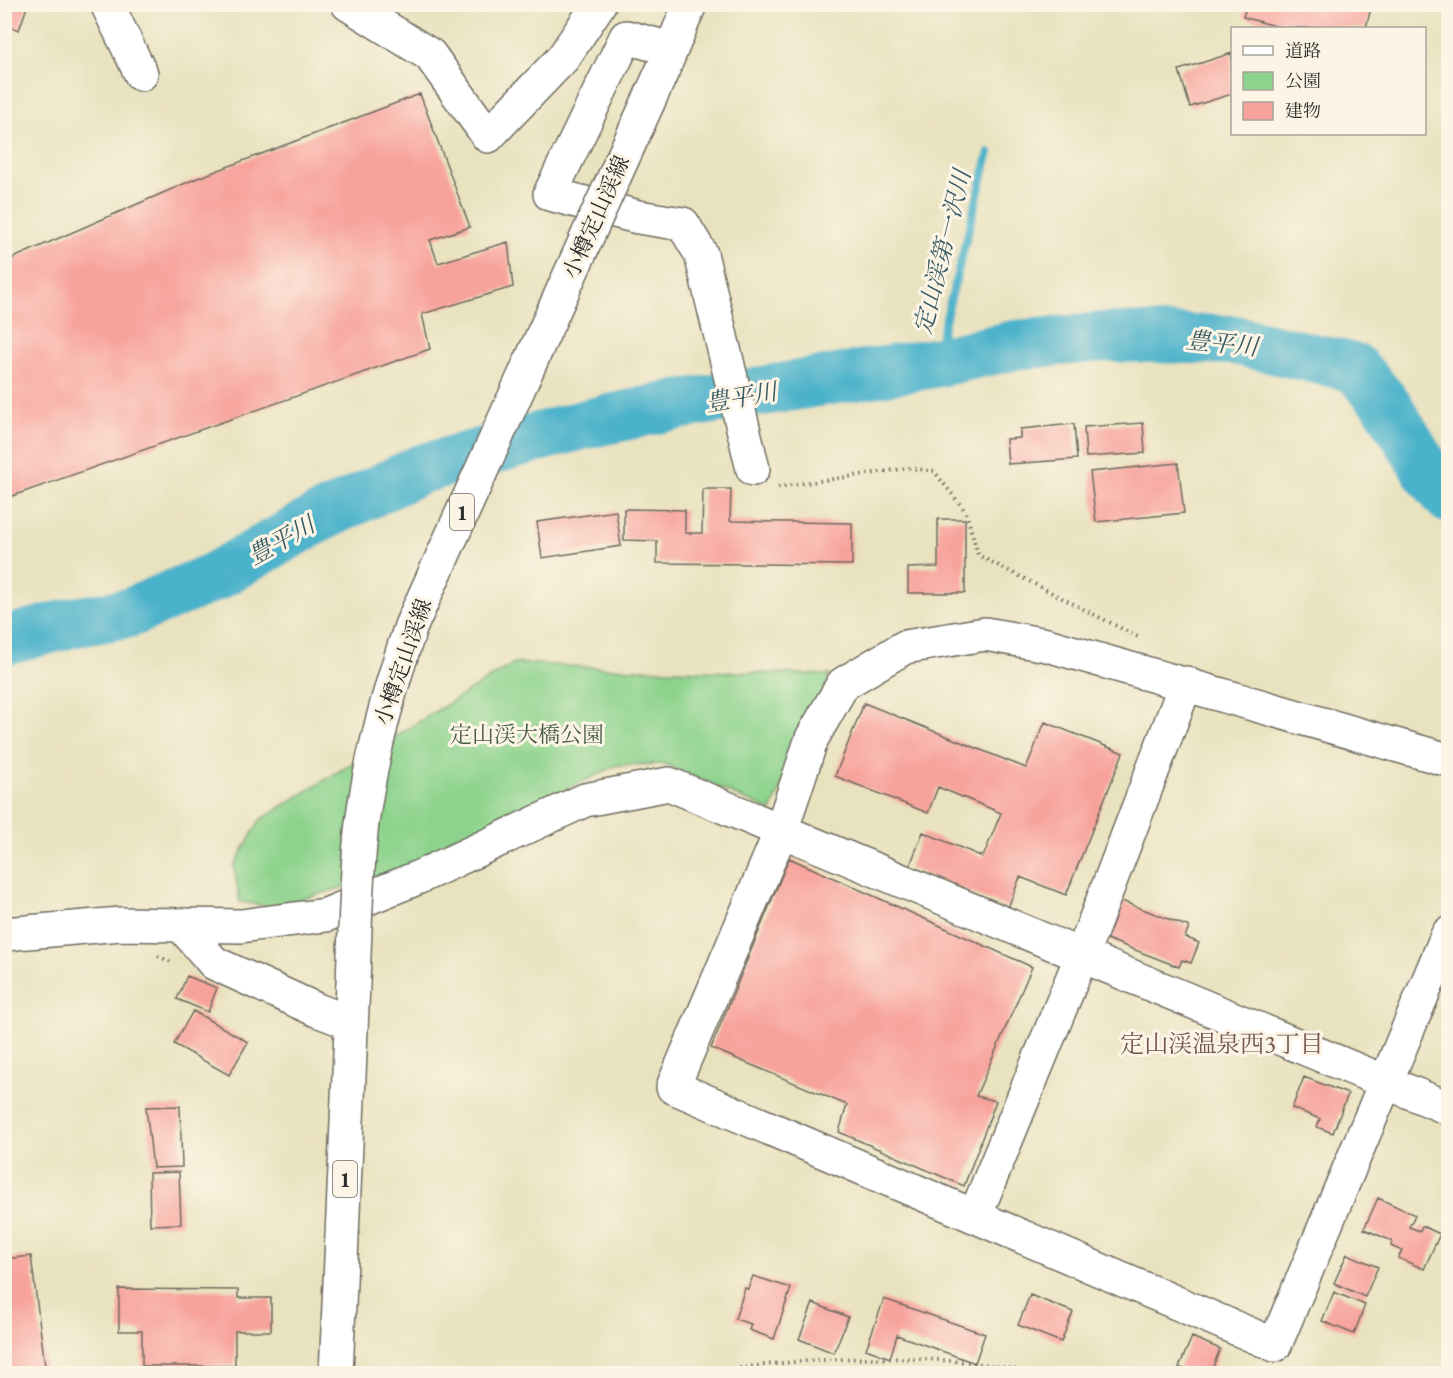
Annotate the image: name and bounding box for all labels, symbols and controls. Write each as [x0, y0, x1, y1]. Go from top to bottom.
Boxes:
legend [1231, 27, 1426, 135]
text: 道路 [1285, 39, 1321, 62]
text: 公園 [1285, 69, 1321, 92]
text: 建物 [1285, 99, 1321, 122]
street label: 小樽定山渓線 [556, 151, 636, 283]
water label: 定山渓第一沢川 [907, 164, 978, 337]
water label: 豊平川 [1185, 324, 1262, 362]
water label: 豊平川 [703, 375, 782, 419]
road number: 1 [450, 494, 474, 530]
water label: 豊平川 [242, 508, 323, 571]
street label: 小樽定山渓線 [368, 595, 438, 729]
park label: 定山渓大橋公園 [450, 720, 604, 749]
district label: 定山渓温泉西3丁目 [1120, 1028, 1324, 1059]
road number: 1 [333, 1161, 357, 1197]

